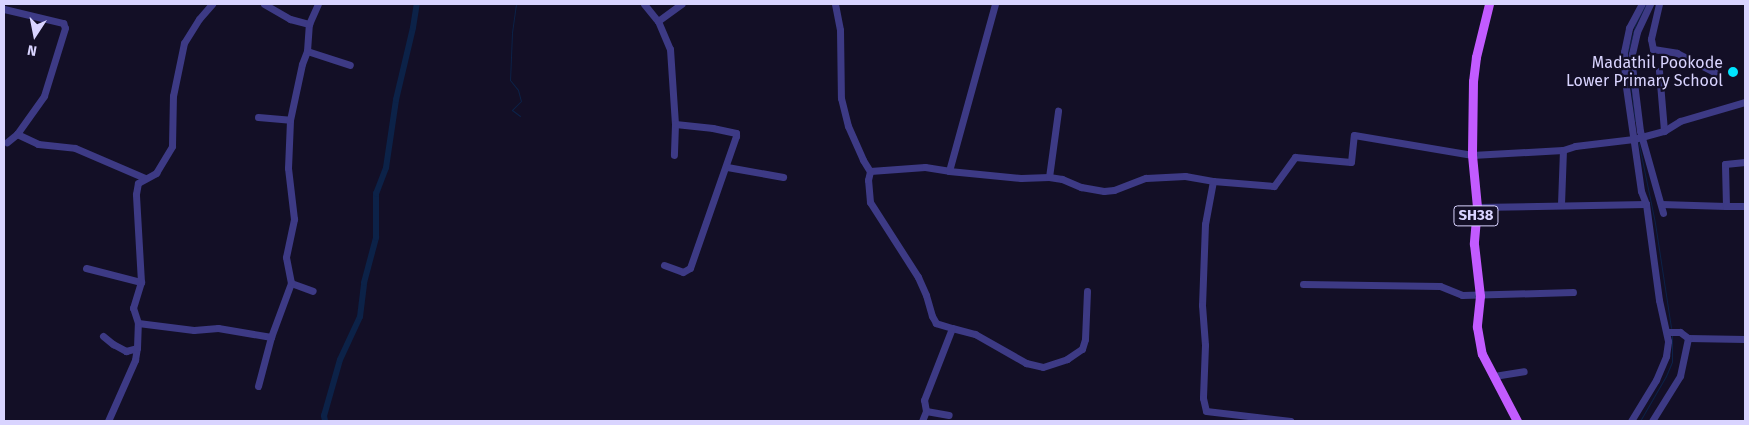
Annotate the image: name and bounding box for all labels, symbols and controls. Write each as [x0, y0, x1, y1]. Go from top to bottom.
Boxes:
north arrow [10, 10, 60, 60]
text: N [26, 41, 38, 59]
place label: Madathil Pookode Lower Primary School [1566, 53, 1723, 91]
marker: Madathil Pookode Lower Primary School [1727, 66, 1739, 78]
road number: SH38 [1452, 204, 1500, 228]

